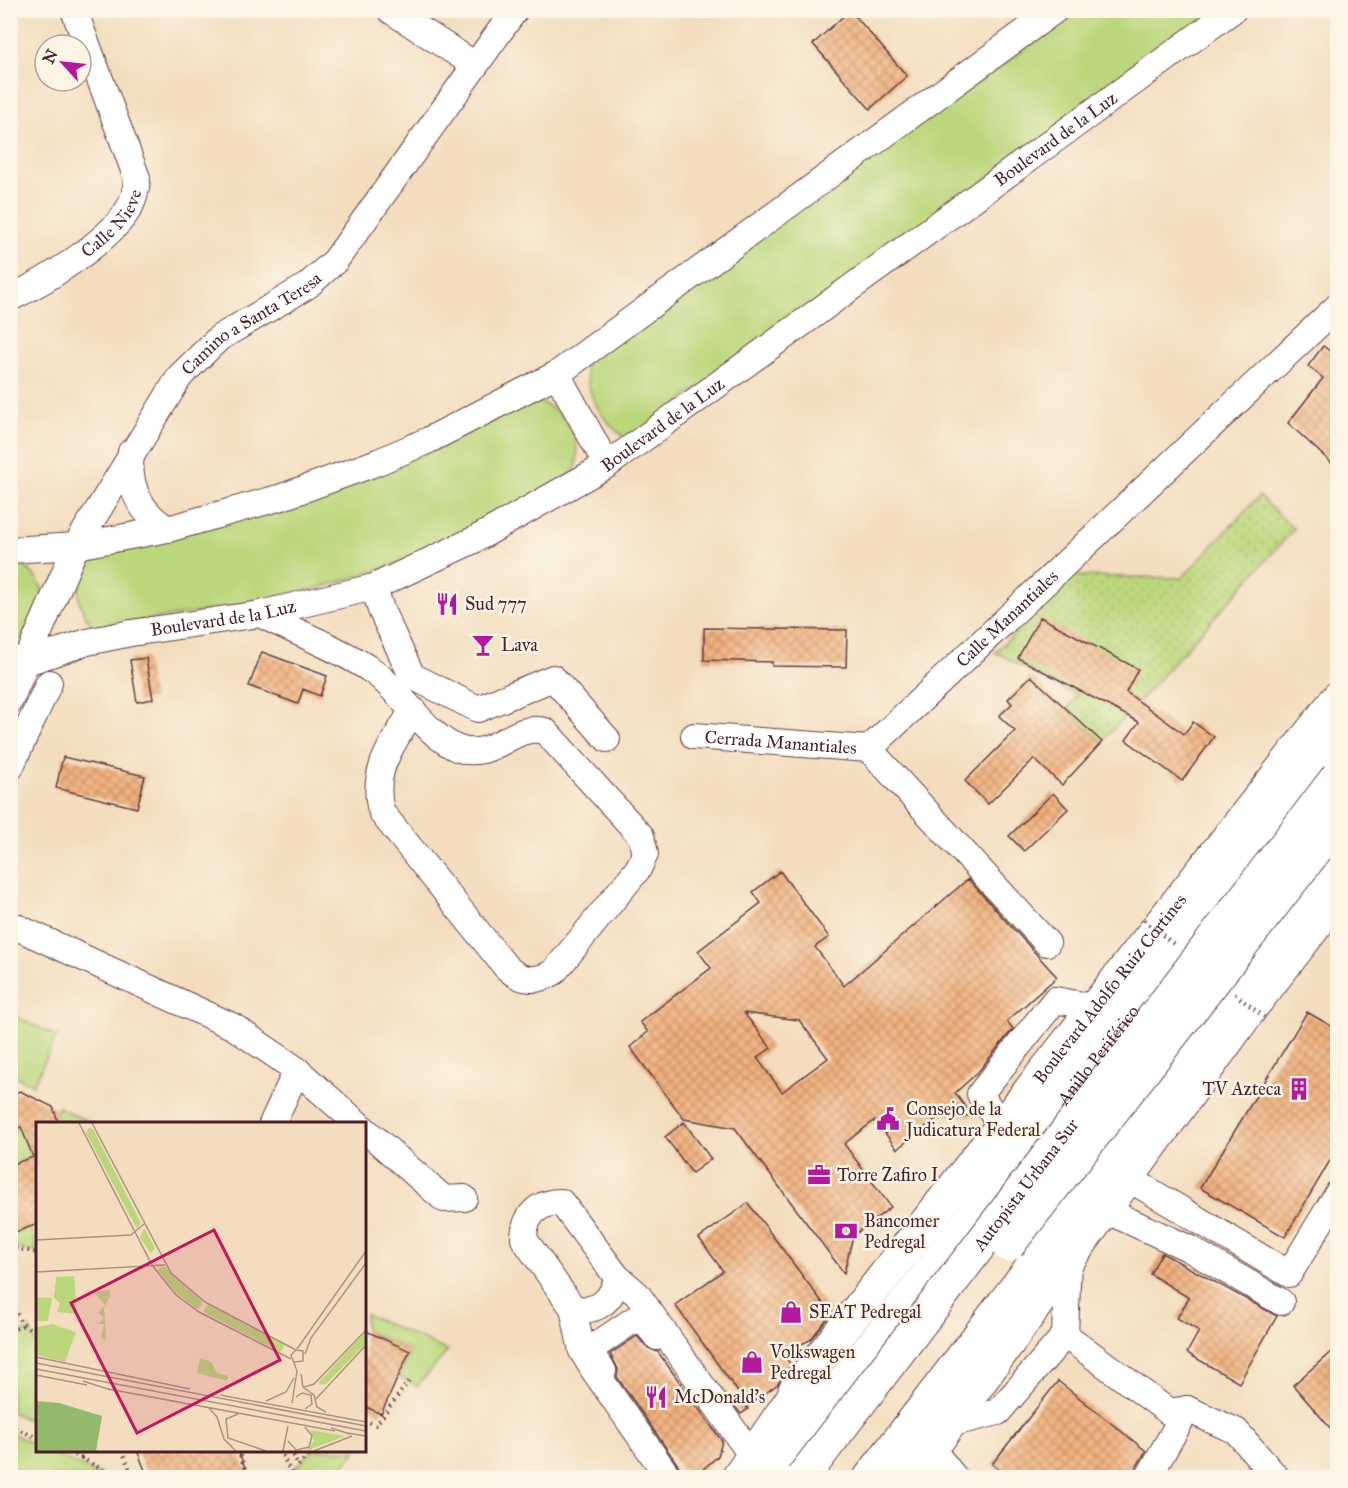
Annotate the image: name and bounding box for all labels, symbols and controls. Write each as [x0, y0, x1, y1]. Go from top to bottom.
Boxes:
north arrow [33, 33, 93, 93]
text: N [39, 46, 62, 67]
street label: Boulevard de la Luz [990, 87, 1122, 191]
street label: Calle Nieve [77, 187, 146, 262]
street label: Camino a Santa Teresa [177, 267, 326, 380]
street label: Boulevard de la Luz [597, 373, 728, 477]
street label: Calle Manantiales [952, 565, 1063, 672]
restaurant icon: Sud 777 [434, 591, 460, 617]
place label: Sud 777 [465, 593, 527, 615]
street label: Boulevard de la Luz [149, 595, 298, 641]
bar icon: Lava [470, 632, 496, 658]
place label: Lava [501, 634, 538, 656]
street label: Cerrada Manantiales [704, 726, 858, 759]
street label: Boulevard Adolfo Ruiz Cortines [1028, 889, 1191, 1088]
street label: Anillo Periférico [1052, 1001, 1144, 1110]
building icon: TV Azteca [1286, 1076, 1312, 1102]
place label: TV Azteca [1203, 1078, 1281, 1100]
place label: Consejo de la Judicatura Federal [904, 1098, 1041, 1142]
public building icon: Consejo de la Judicatura Federal [875, 1106, 901, 1132]
street label: Autopista Urbana Sur [968, 1114, 1083, 1256]
inset map [36, 1122, 366, 1452]
office icon: Torre Zafiro I [806, 1162, 832, 1188]
place label: Torre Zafiro I [837, 1164, 939, 1186]
place label: Bancomer Pedregal [864, 1210, 940, 1254]
bank icon: Bancomer Pedregal [833, 1218, 859, 1244]
shop icon: SEAT Pedregal [778, 1299, 804, 1325]
place label: SEAT Pedregal [809, 1301, 922, 1324]
place label: Volkswagen Pedregal [769, 1341, 855, 1385]
shop icon: Volkswagen Pedregal [739, 1349, 765, 1375]
restaurant icon: McDonald's [643, 1384, 669, 1410]
place label: McDonald's [674, 1386, 765, 1408]

